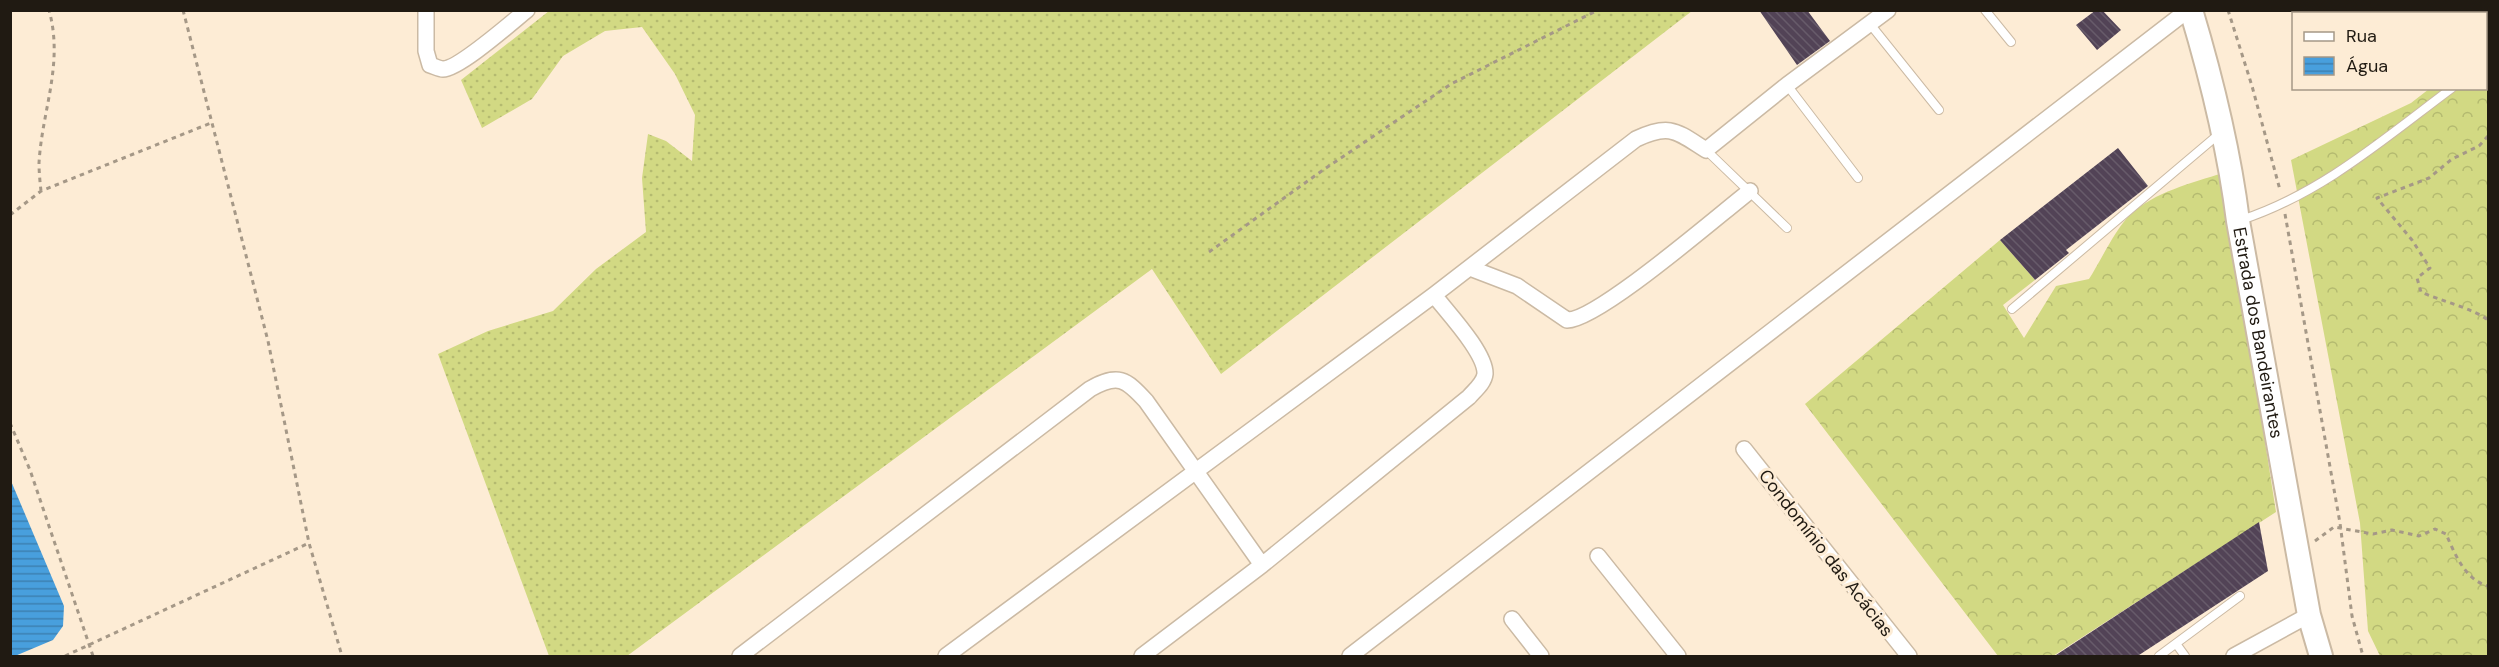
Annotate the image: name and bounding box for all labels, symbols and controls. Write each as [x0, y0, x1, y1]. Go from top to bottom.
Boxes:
legend [2292, 12, 2487, 90]
text: Rua [2346, 24, 2377, 48]
text: Água [2346, 54, 2388, 78]
street label: Estrada dos Bandeirantes [2227, 225, 2289, 440]
street label: Condomínio das Acácias [1753, 464, 1899, 642]

